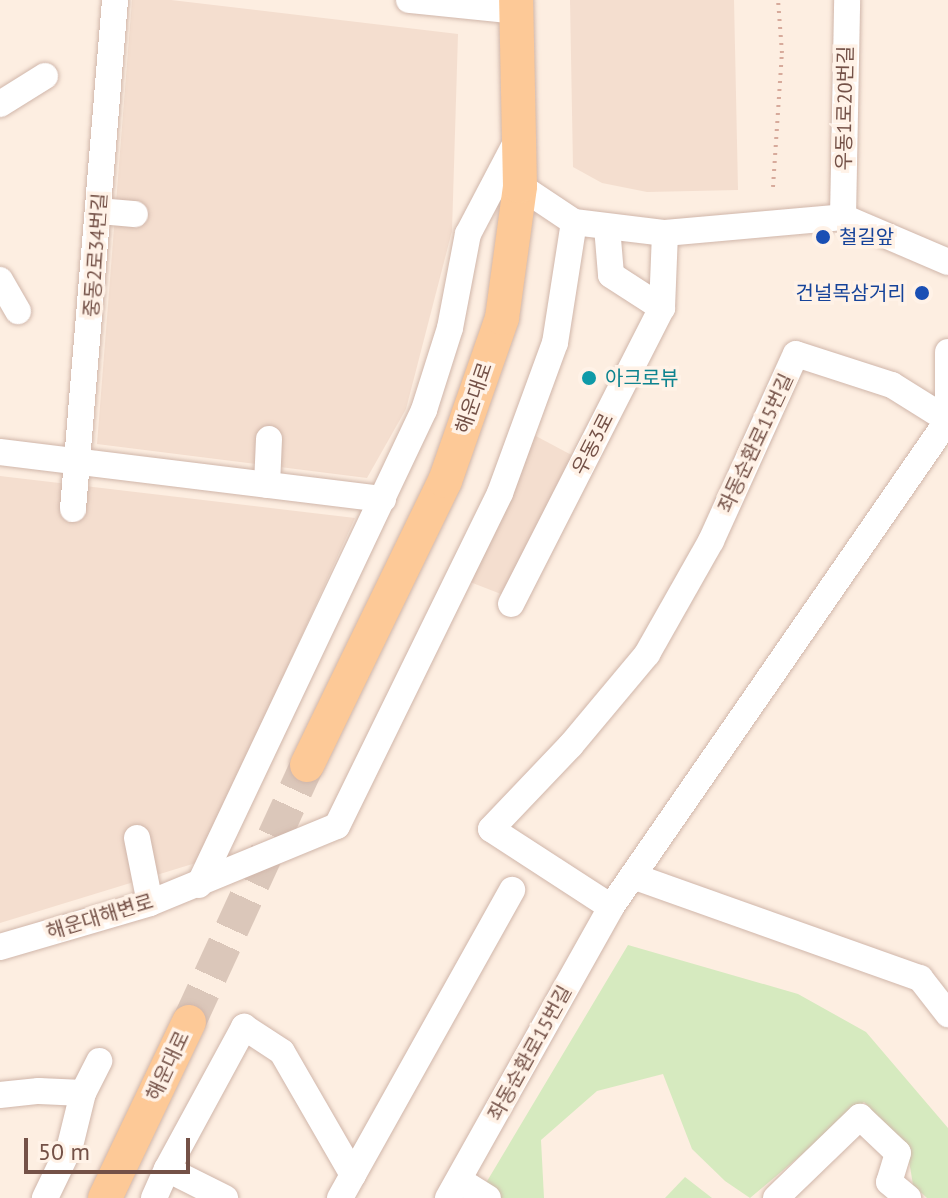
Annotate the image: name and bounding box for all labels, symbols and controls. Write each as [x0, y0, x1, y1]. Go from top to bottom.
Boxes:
street label: 우동1로20번길 [832, 45, 858, 171]
street label: 중동2로34번길 [80, 192, 112, 318]
place label: 철길앞 [839, 225, 894, 249]
marker: 철길앞 [814, 228, 832, 246]
place label: 건널목삼거리 [796, 281, 906, 305]
marker: 건널목삼거리 [913, 284, 931, 302]
street label: 해운대로 [451, 359, 497, 437]
place label: 아크로뷰 [605, 366, 679, 390]
marker: 아크로뷰 [580, 369, 598, 387]
street label: 좌동순환로15번길 [713, 370, 799, 516]
street label: 우동3로 [567, 409, 619, 479]
street label: 해운대해변로 [44, 889, 156, 945]
street label: 좌동순환로15번길 [483, 981, 577, 1125]
street label: 해운대로 [142, 1028, 194, 1104]
scale bar [28, 1122, 194, 1172]
text: 50 m [38, 1136, 90, 1167]

